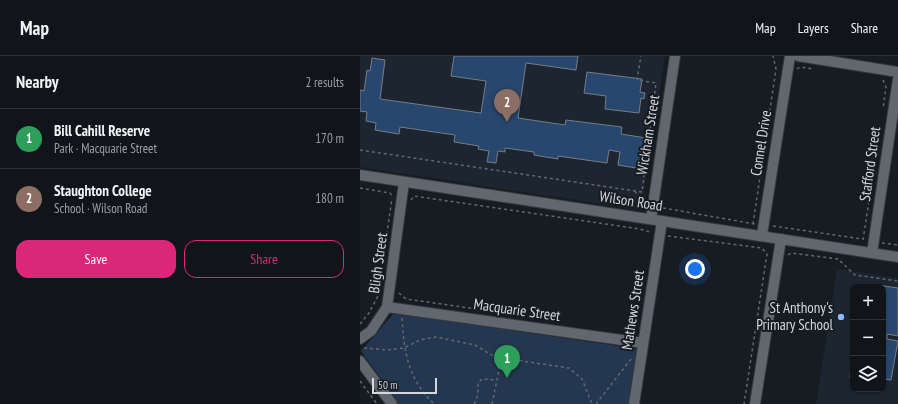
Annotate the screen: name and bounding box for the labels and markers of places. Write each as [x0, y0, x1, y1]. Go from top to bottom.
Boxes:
pin: 2 [494, 89, 520, 122]
place label: St Anthony's Primary School [756, 298, 833, 334]
marker: St Anthony's Primary School [836, 312, 846, 322]
pin: 1 [494, 345, 520, 378]

